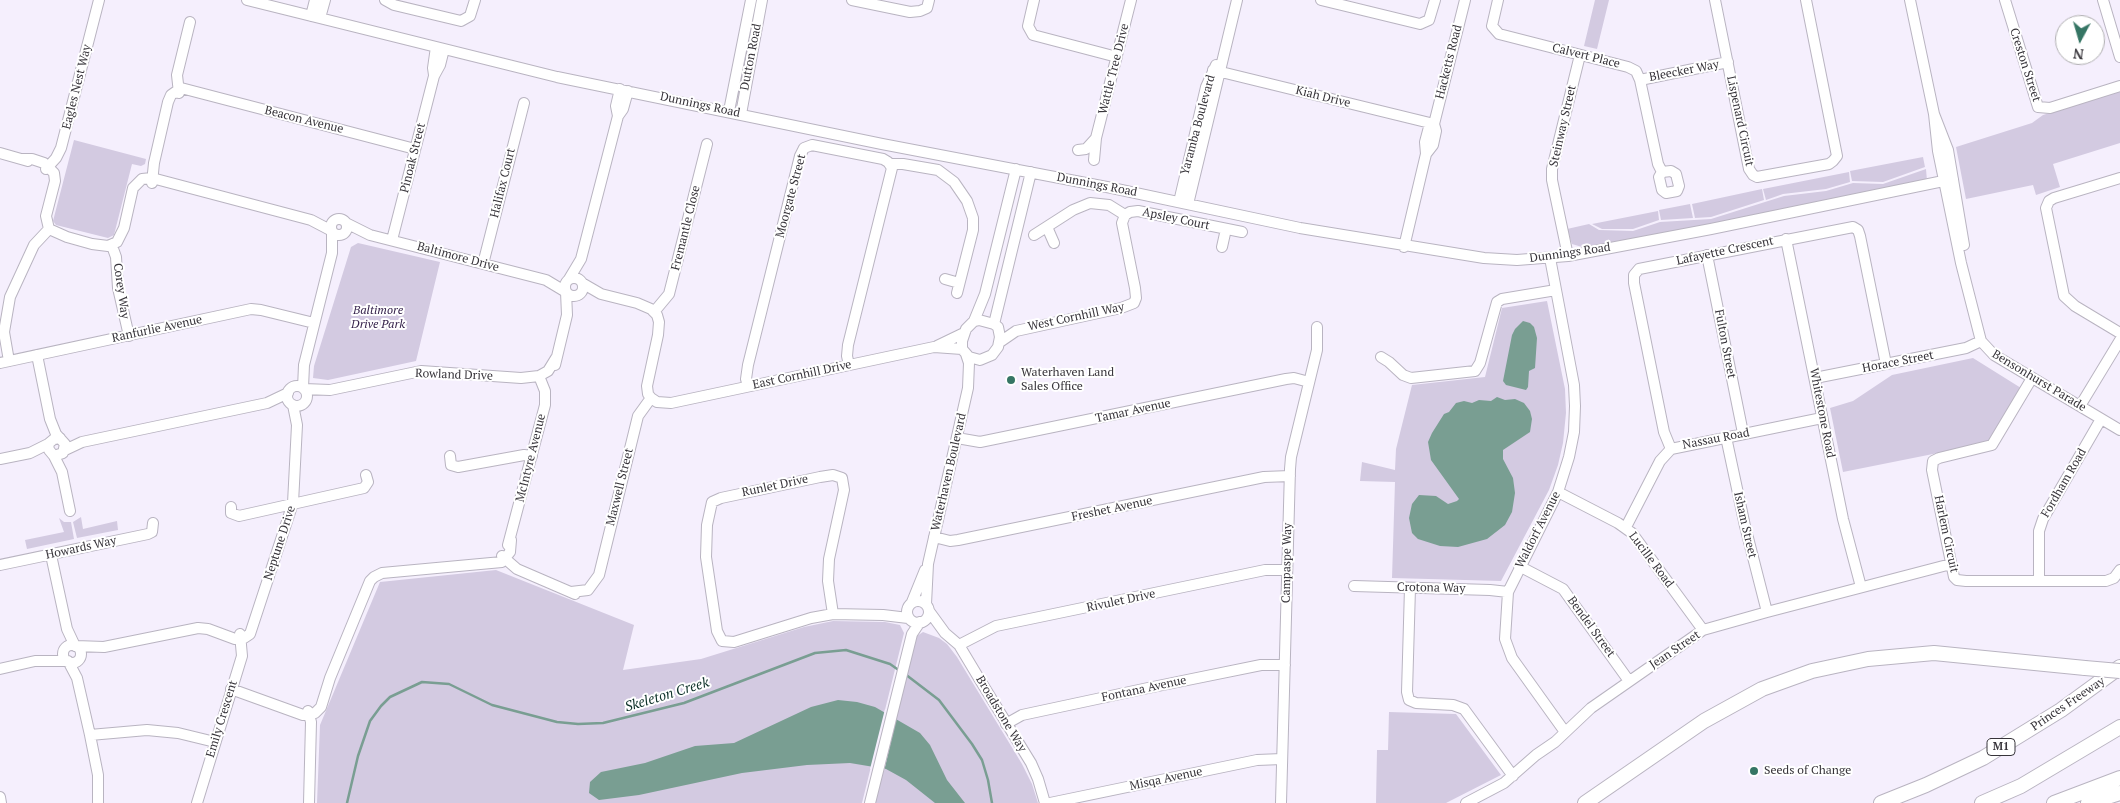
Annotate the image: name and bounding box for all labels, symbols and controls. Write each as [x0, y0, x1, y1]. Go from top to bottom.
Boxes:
north arrow [2055, 15, 2105, 65]
street label: Dutton Road [737, 22, 765, 92]
street label: Wattle Tree Drive [1096, 22, 1132, 116]
street label: Hacketts Road [1433, 23, 1465, 101]
street label: Creston Street [2006, 26, 2044, 104]
street label: Calvert Place [1551, 41, 1621, 71]
street label: Eagles Nest Way [59, 43, 95, 131]
text: N [2072, 44, 2085, 64]
street label: Bleecker Way [1648, 57, 1720, 85]
street label: Yaramba Boulevard [1178, 73, 1218, 177]
street label: Lispenard Circuit [1723, 74, 1757, 168]
street label: Kiah Drive [1294, 83, 1352, 111]
street label: Steinway Street [1547, 84, 1579, 168]
street label: Dunnings Road [659, 89, 741, 121]
street label: Beacon Avenue [263, 103, 345, 137]
street label: Pinoak Street [397, 121, 429, 195]
street label: Halifax Court [487, 147, 519, 219]
street label: Moorgate Street [773, 153, 809, 239]
street label: Dunnings Road [1056, 170, 1138, 200]
street label: Fremantle Close [668, 184, 704, 272]
street label: Apsley Court [1141, 205, 1211, 233]
street label: Lafayette Crescent [1675, 234, 1775, 268]
street label: Baltimore Drive [415, 239, 501, 275]
street label: Dunnings Road [1529, 240, 1611, 266]
street label: Corey Way [110, 262, 132, 320]
street label: West Cornhill Way [1026, 300, 1126, 334]
park label: Baltimore Drive Park [351, 304, 405, 332]
street label: Fulton Street [1711, 308, 1739, 380]
street label: Ranfurlie Avenue [111, 312, 203, 346]
street label: Bensonhurst Parade [1989, 347, 2089, 415]
street label: Horace Street [1861, 348, 1935, 376]
street label: East Cornhill Drive [751, 357, 853, 393]
street label: Rowland Drive [415, 366, 493, 384]
place label: Waterhaven Land Sales Office [1021, 366, 1114, 394]
street label: Whitestone Road [1806, 367, 1838, 459]
marker: Waterhaven Land Sales Office [1005, 374, 1017, 386]
street label: Tamar Avenue [1094, 396, 1172, 426]
street label: McIntyre Avenue [513, 412, 549, 504]
street label: Waterhaven Boulevard [928, 412, 970, 532]
street label: Nassau Road [1681, 425, 1751, 453]
street label: Fordham Road [2038, 446, 2090, 520]
street label: Maxwell Street [603, 447, 637, 527]
street label: Runlet Drive [741, 472, 809, 500]
street label: Waldorf Avenue [1512, 489, 1564, 571]
street label: Isham Street [1730, 490, 1760, 560]
street label: Freshet Avenue [1070, 493, 1154, 525]
street label: Harlem Circuit [1931, 494, 1961, 574]
street label: Neptune Drive [261, 504, 299, 582]
street label: Campaspe Way [1279, 523, 1295, 603]
street label: Lucille Road [1626, 529, 1676, 591]
street label: Howards Way [44, 533, 118, 563]
street label: Crotona Way [1397, 580, 1465, 596]
street label: Rivulet Drive [1085, 587, 1157, 615]
street label: Bendel Street [1564, 594, 1618, 660]
street label: Jean Street [1647, 628, 1703, 672]
street label: Broadstone Way [973, 673, 1029, 755]
street label: Fontana Avenue [1100, 673, 1188, 705]
water label: Skeleton Creek [623, 674, 711, 716]
street label: Princes Freeway [2028, 674, 2108, 734]
street label: Emily Crescent [203, 679, 241, 759]
road number: M1 [1987, 739, 2015, 756]
street label: Misqa Avenue [1128, 764, 1204, 794]
place label: Seeds of Change [1764, 764, 1851, 778]
marker: Seeds of Change [1748, 765, 1760, 777]

